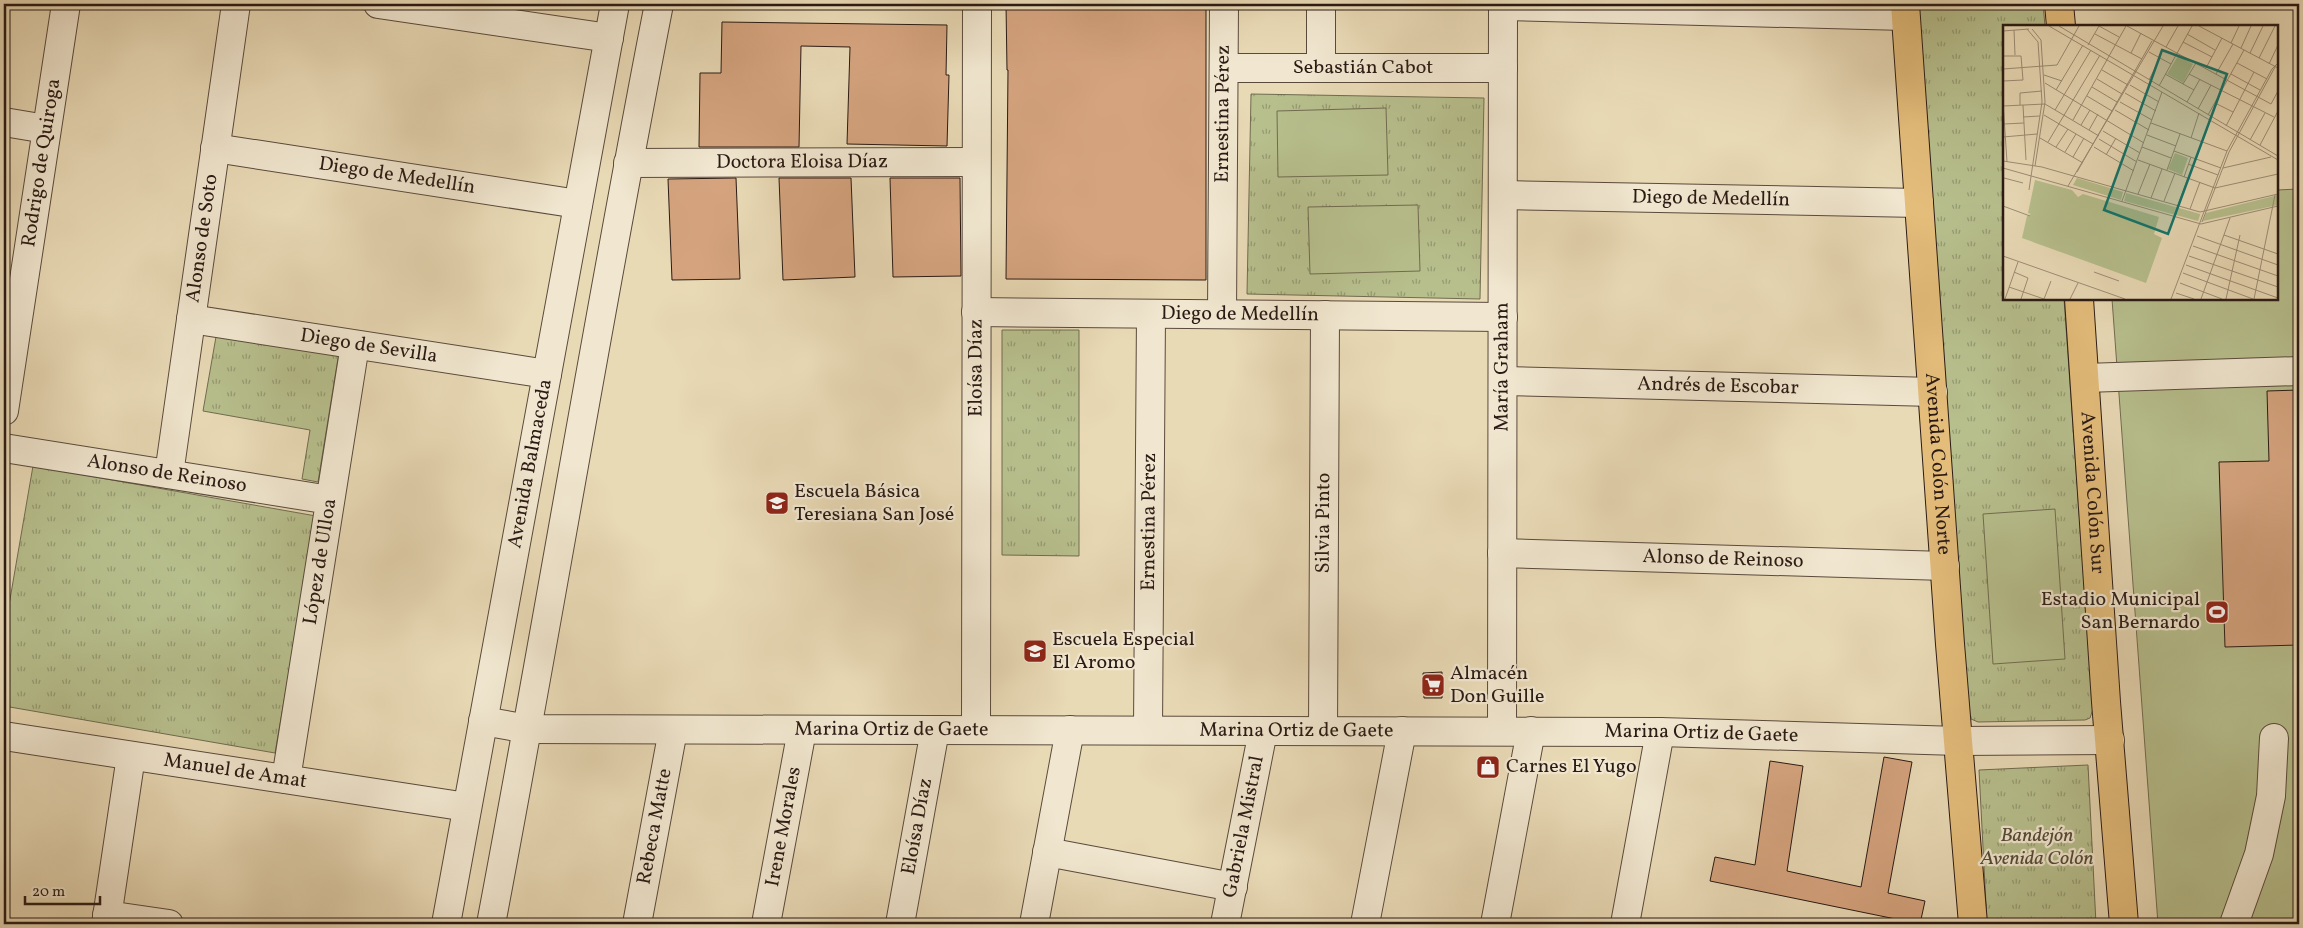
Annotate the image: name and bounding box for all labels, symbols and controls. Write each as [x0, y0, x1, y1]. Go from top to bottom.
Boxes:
inset map [2003, 25, 2278, 300]
street label: Ernestina Pérez [1209, 45, 1238, 183]
street label: Sebastián Cabot [1293, 54, 1433, 82]
street label: Rodrigo de Quiroga [15, 76, 68, 249]
street label: Doctora Eloisa Díaz [716, 148, 888, 177]
street label: Diego de Medellín [317, 150, 477, 202]
street label: Alonso de Soto [180, 172, 226, 305]
street label: Diego de Medellín [1632, 183, 1790, 215]
street label: Diego de Medellín [1161, 300, 1319, 329]
street label: María Graham [1488, 302, 1517, 432]
street label: Eloísa Díaz [962, 319, 991, 417]
street label: Diego de Sevilla [298, 322, 440, 371]
street label: Andrés de Escobar [1637, 370, 1799, 403]
street label: Avenida Colón Norte [1917, 372, 1958, 556]
street label: Avenida Balmaceda [501, 377, 560, 551]
street label: Avenida Colón Sur [2073, 410, 2111, 575]
street label: Alonso de Reinoso [85, 447, 249, 501]
street label: Ernestina Pérez [1135, 453, 1164, 591]
street label: Silvia Pinto [1310, 473, 1338, 573]
place label: Escuela Básica Teresiana San José [794, 478, 954, 529]
school or university icon: Escuela Básica Teresiana San José [764, 490, 790, 516]
street label: López de Ulloa [297, 496, 344, 627]
street label: Alonso de Reinoso [1642, 543, 1804, 576]
place label: Estadio Municipal San Bernardo [2041, 586, 2200, 637]
sports icon: Estadio Municipal San Bernardo [2204, 599, 2230, 625]
place label: Escuela Especial El Aromo [1052, 626, 1195, 677]
school or university icon: Escuela Especial El Aromo [1022, 638, 1048, 664]
place label: Almacén Don Guille [1450, 660, 1545, 711]
supermarket icon: Almacén Don Guille [1420, 672, 1446, 698]
street label: Marina Ortiz de Gaete [794, 716, 988, 744]
street label: Marina Ortiz de Gaete [1199, 717, 1393, 745]
street label: Marina Ortiz de Gaete [1604, 718, 1799, 750]
street label: Manuel de Amat [162, 747, 309, 796]
place label: Carnes El Yugo [1506, 753, 1637, 781]
street label: Gabriela Mistral [1216, 754, 1272, 900]
shop icon: Carnes El Yugo [1475, 754, 1501, 780]
street label: Irene Morales [759, 764, 809, 889]
street label: Rebeca Matte [631, 766, 680, 887]
street label: Eloísa Díaz [895, 776, 940, 877]
park label: Bandejón Avenida Colón [1979, 822, 2094, 873]
scale bar [25, 873, 100, 905]
text: 20 m [32, 882, 65, 903]

